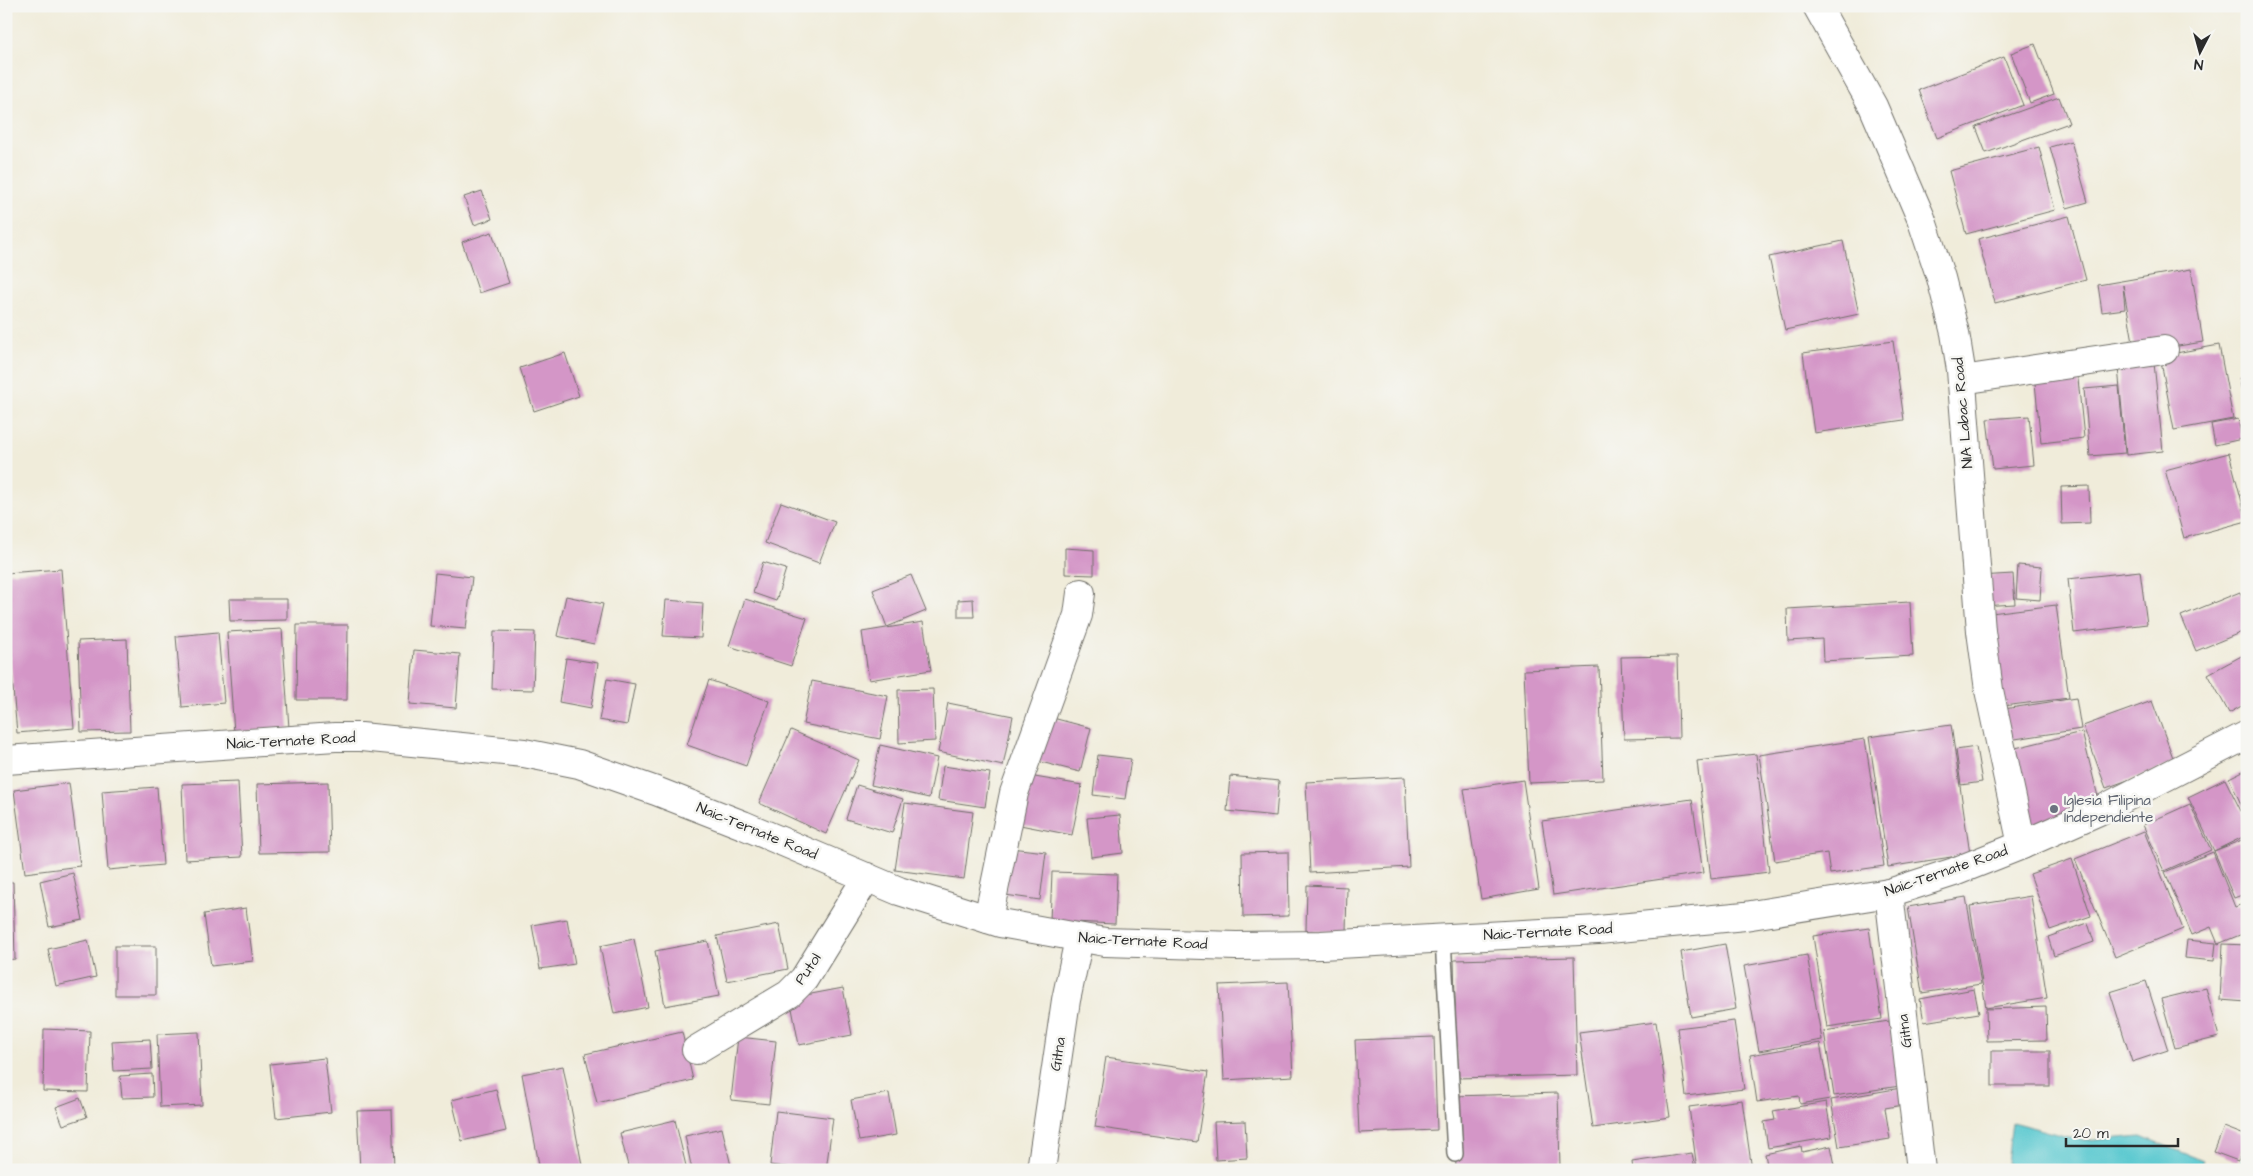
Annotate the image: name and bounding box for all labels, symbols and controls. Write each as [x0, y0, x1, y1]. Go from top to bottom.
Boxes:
north arrow [2176, 28, 2226, 78]
text: N [2193, 54, 2204, 74]
street label: NIA Labac Road [1948, 356, 1978, 469]
street label: Naic-Ternate Road [226, 727, 356, 755]
place label: Iglesia Filipina Independiente [2064, 790, 2153, 828]
street label: Naic-Ternate Road [693, 797, 821, 865]
marker: Iglesia Filipina Independiente [2048, 803, 2060, 815]
street label: Naic-Ternate Road [1882, 840, 2011, 902]
street label: Naic-Ternate Road [1483, 918, 1613, 946]
street label: Naic-Ternate Road [1078, 927, 1208, 955]
street label: Putol [790, 949, 826, 989]
street label: Gitna [1892, 1013, 1917, 1049]
street label: Gitna [1045, 1035, 1071, 1072]
scale bar [2066, 1116, 2178, 1148]
text: 20 m [2073, 1123, 2109, 1144]

